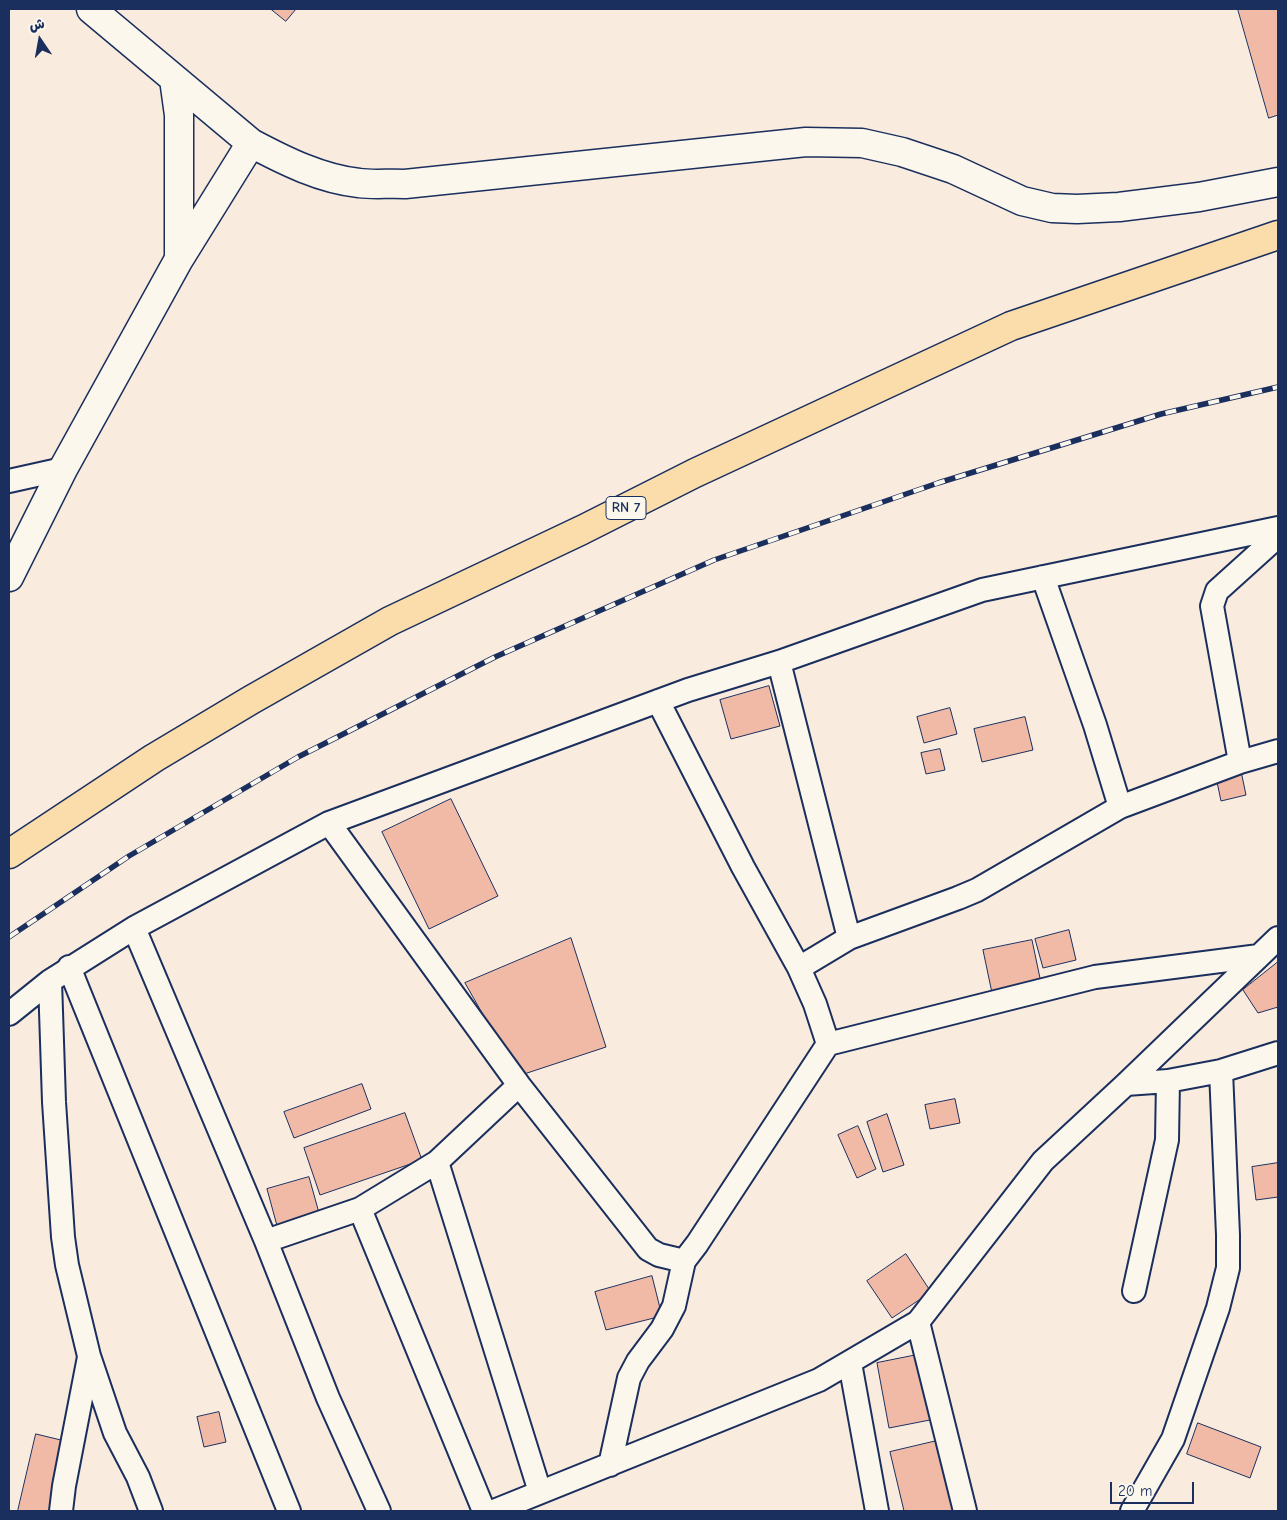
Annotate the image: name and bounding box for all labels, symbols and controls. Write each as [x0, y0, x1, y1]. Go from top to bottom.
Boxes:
north arrow [15, 15, 65, 65]
text: ش [27, 15, 46, 35]
road number: RN 7 [606, 496, 646, 520]
scale bar [1112, 1472, 1196, 1504]
text: 20 m [1118, 1482, 1152, 1500]

